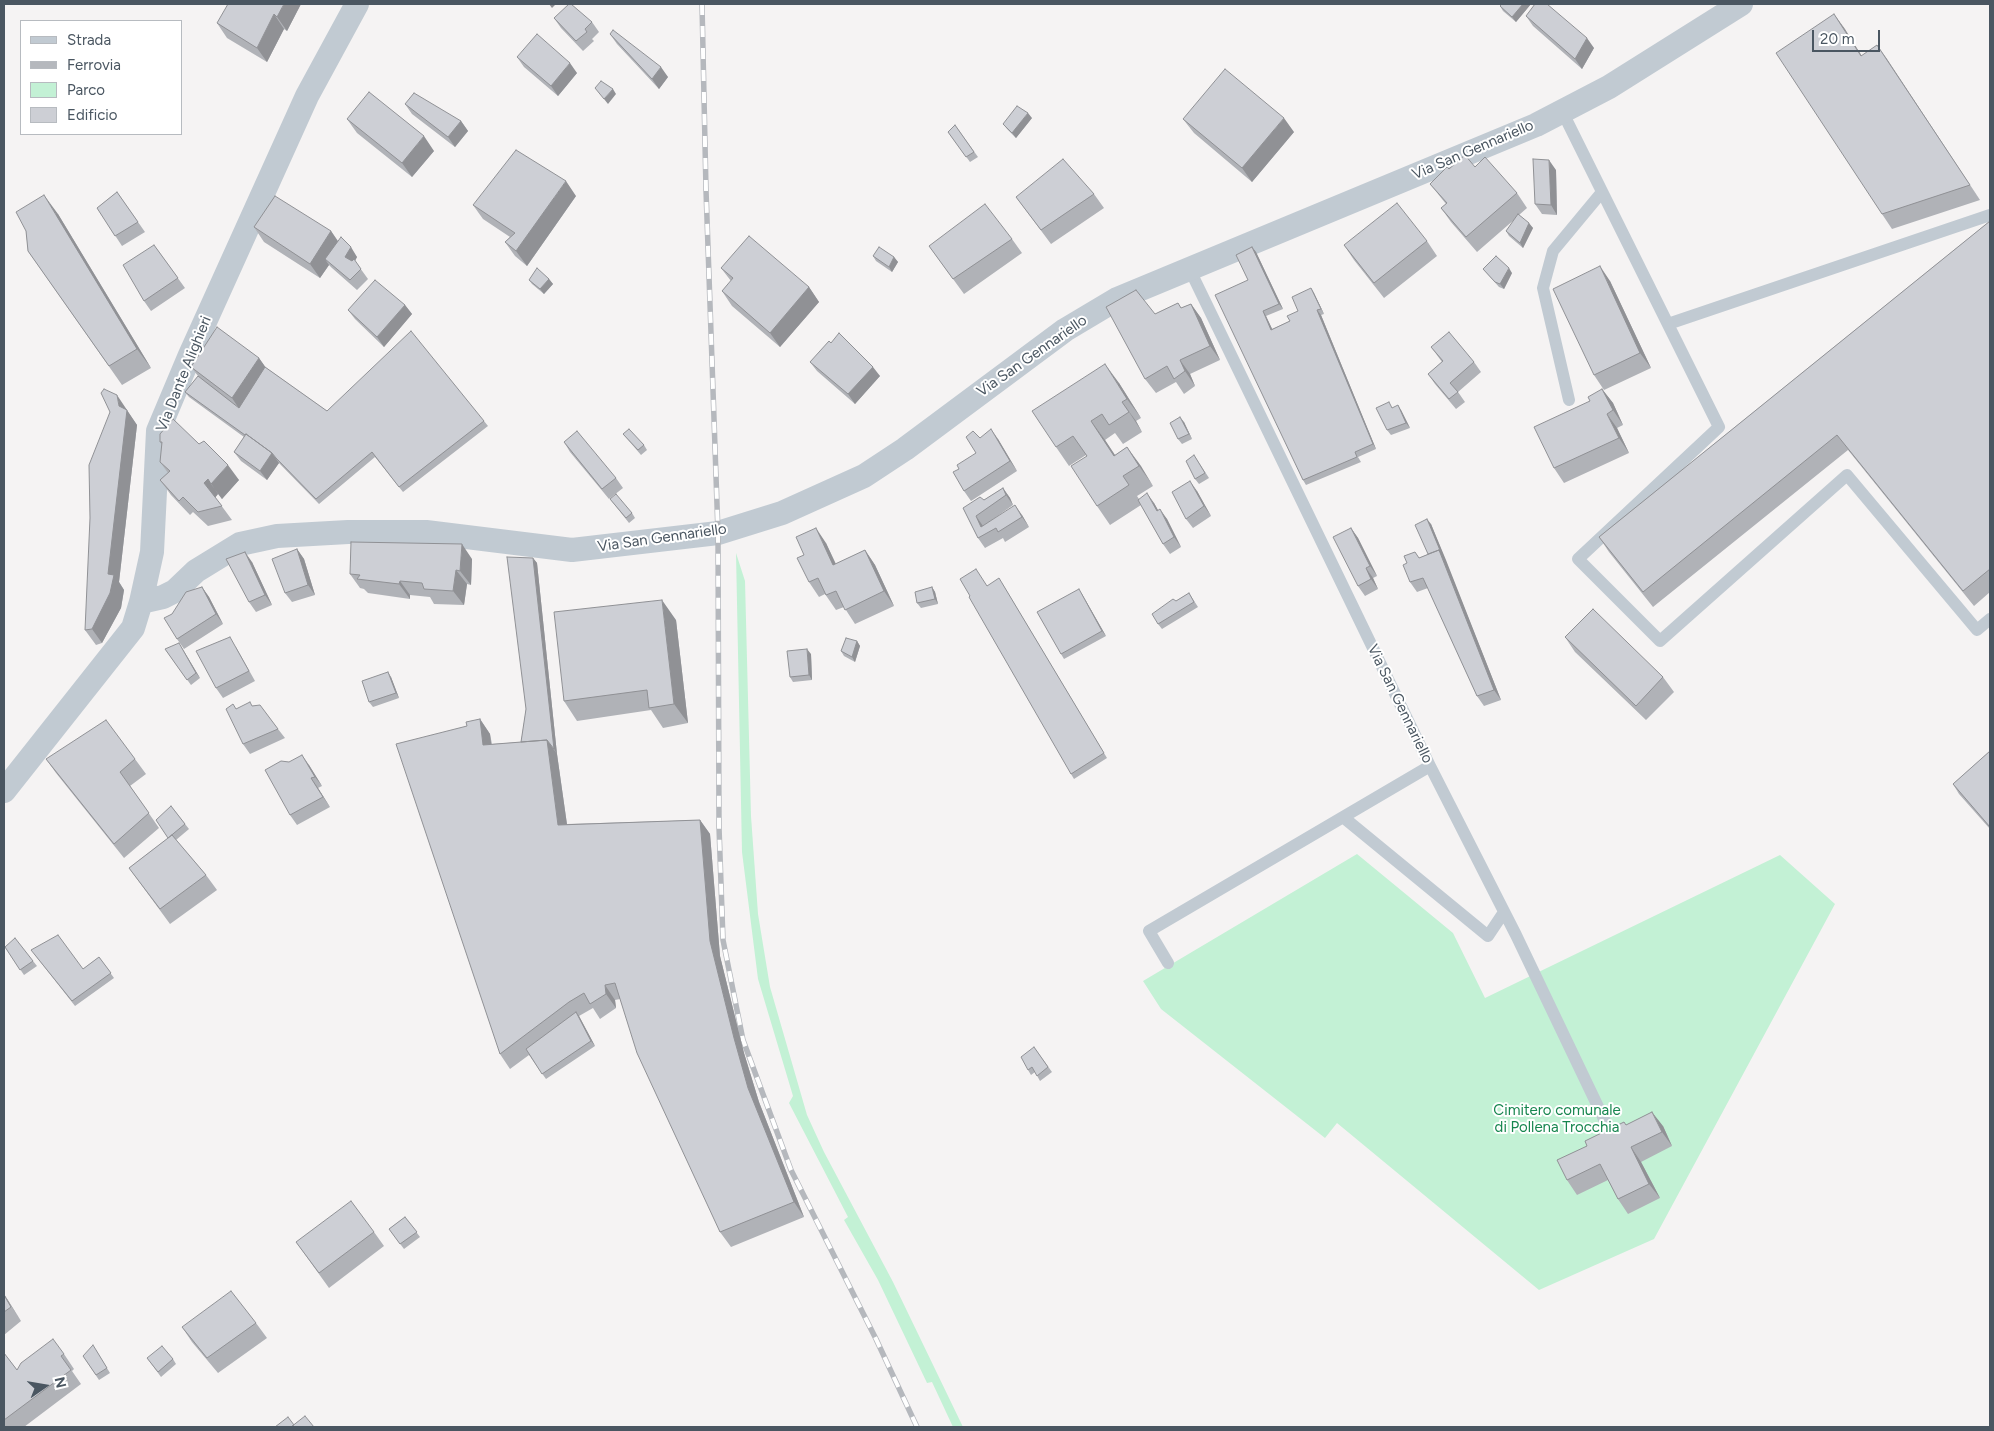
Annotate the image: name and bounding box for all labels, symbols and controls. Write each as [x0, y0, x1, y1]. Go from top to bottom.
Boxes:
legend [20, 20, 182, 135]
scale bar [1814, 20, 1882, 52]
text: 20 m [1820, 30, 1854, 48]
text: Strada [67, 31, 111, 49]
text: Ferrovia [67, 56, 121, 74]
text: Parco [67, 81, 105, 99]
text: Edificio [67, 106, 117, 124]
street label: Via San Gennariello [1410, 116, 1536, 184]
street label: Via San Gennariello [974, 311, 1090, 401]
street label: Via Dante Alighieri [153, 313, 215, 435]
street label: Via San Gennariello [596, 520, 728, 556]
street label: Via San Gennariello [1363, 642, 1437, 766]
park label: Cimitero comunale di Pollena Trocchia [1493, 1102, 1621, 1137]
north arrow [20, 1361, 70, 1411]
text: N [51, 1375, 70, 1390]

